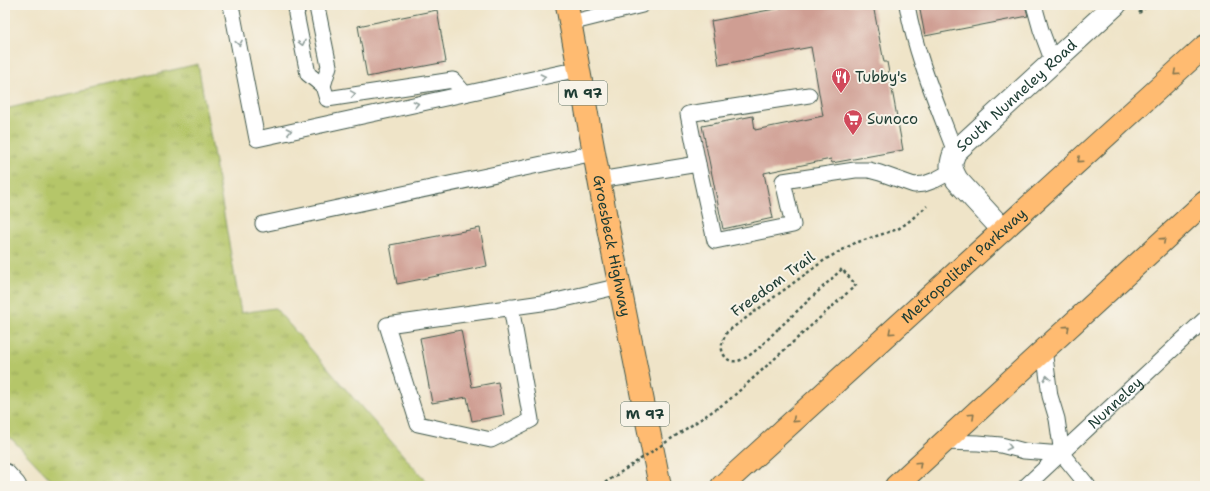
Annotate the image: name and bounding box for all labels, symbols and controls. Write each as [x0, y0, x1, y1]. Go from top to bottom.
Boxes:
street label: South Nunneley Road [952, 35, 1082, 156]
one-way arrow [234, 40, 242, 46]
one-way arrow [297, 40, 305, 46]
restaurant icon: Tubby's [830, 66, 852, 94]
place label: Tubby's [855, 67, 907, 87]
one-way arrow [1173, 68, 1181, 75]
one-way arrow [540, 73, 547, 81]
road number: M 97 [559, 81, 607, 105]
one-way arrow [350, 90, 356, 99]
one-way arrow [413, 100, 420, 109]
supermarket icon: Sunoco [842, 108, 864, 136]
place label: Sunoco [867, 109, 918, 129]
one-way arrow [286, 128, 292, 136]
one-way arrow [1077, 155, 1085, 163]
street label: Groesbeck Highway [588, 173, 636, 318]
street label: Metropolitan Parkway [897, 204, 1031, 328]
one-way arrow [1158, 238, 1166, 245]
street label: Freedom Trail [727, 247, 819, 321]
one-way arrow [1062, 325, 1070, 333]
one-way arrow [888, 328, 896, 335]
street label: Nunneley [1084, 372, 1147, 433]
one-way arrow [1043, 375, 1052, 381]
road number: M 97 [621, 402, 669, 426]
one-way arrow [967, 414, 974, 421]
one-way arrow [792, 415, 799, 422]
one-way arrow [1006, 443, 1013, 451]
one-way arrow [914, 461, 922, 469]

